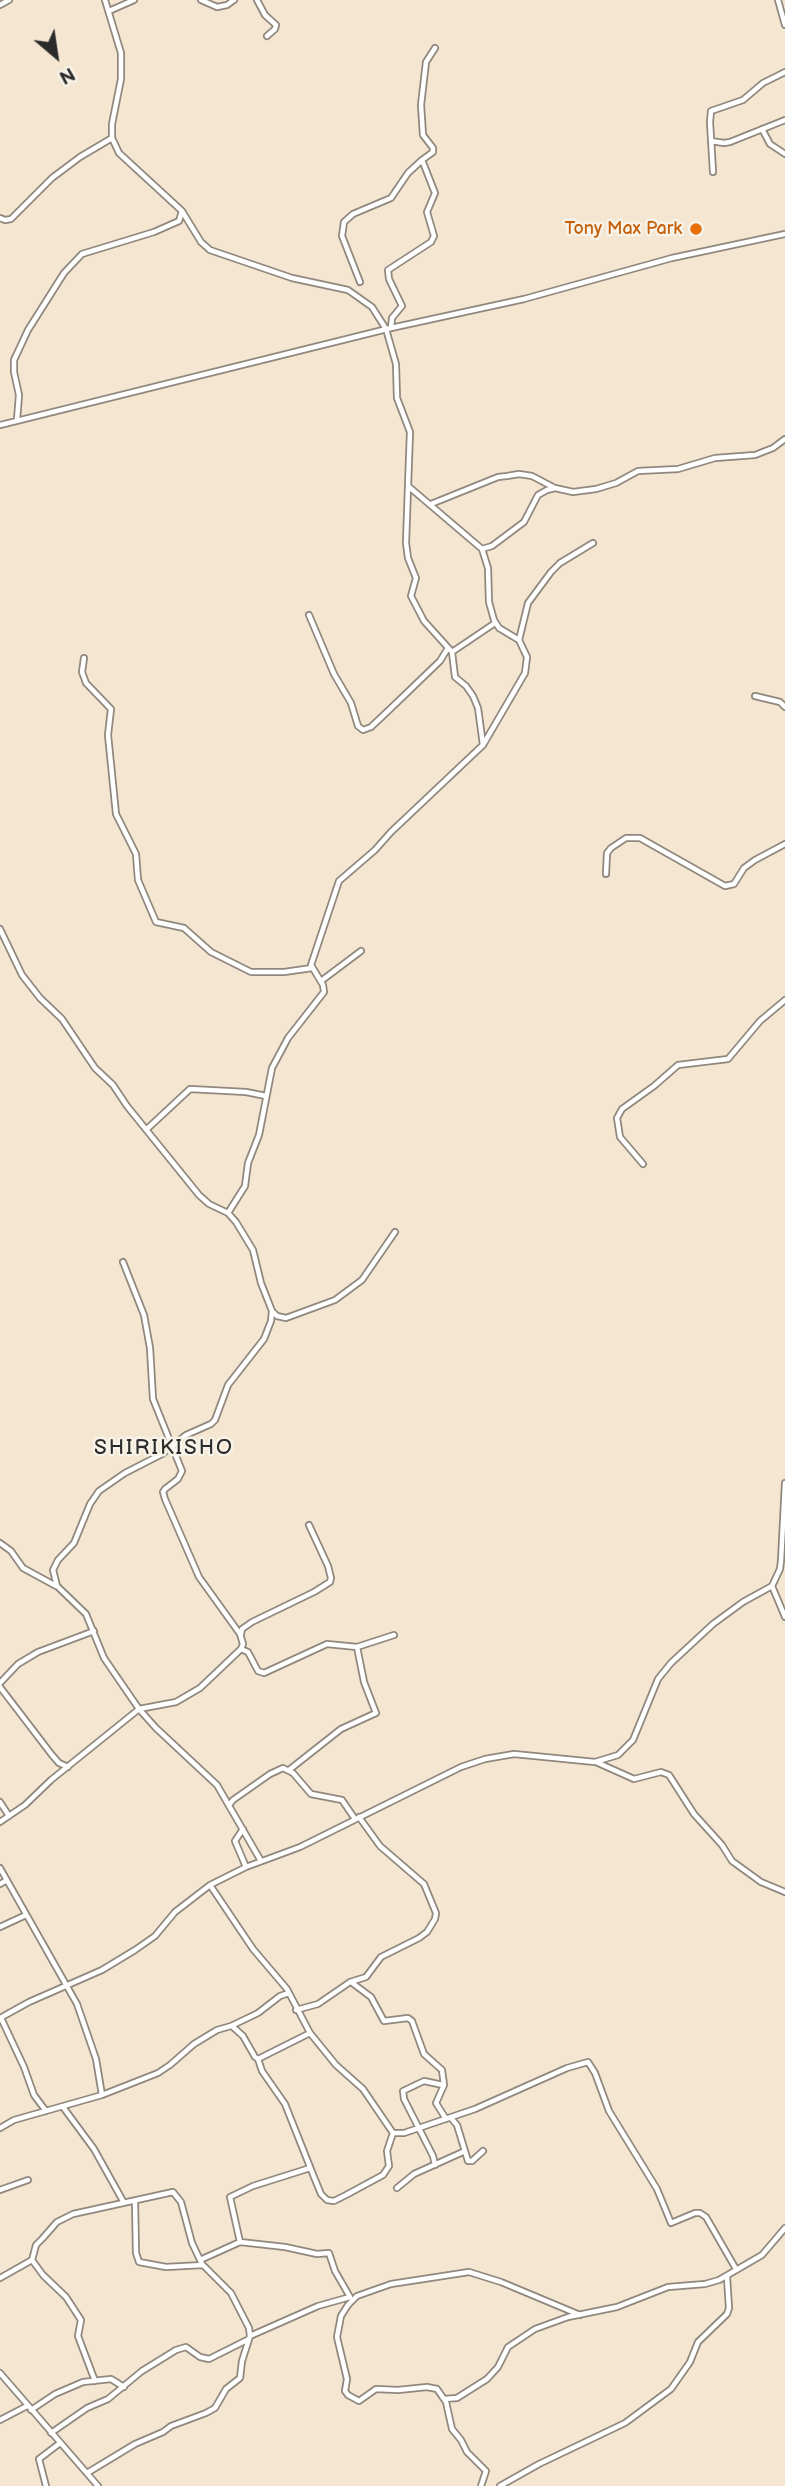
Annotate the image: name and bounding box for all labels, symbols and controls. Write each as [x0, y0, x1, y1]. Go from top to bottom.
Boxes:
north arrow [21, 21, 91, 91]
text: N [55, 61, 78, 88]
place label: Tony Max Park [565, 218, 682, 240]
marker: Tony Max Park [688, 221, 704, 237]
district label: SHIRIKISHO [95, 1436, 233, 1462]

